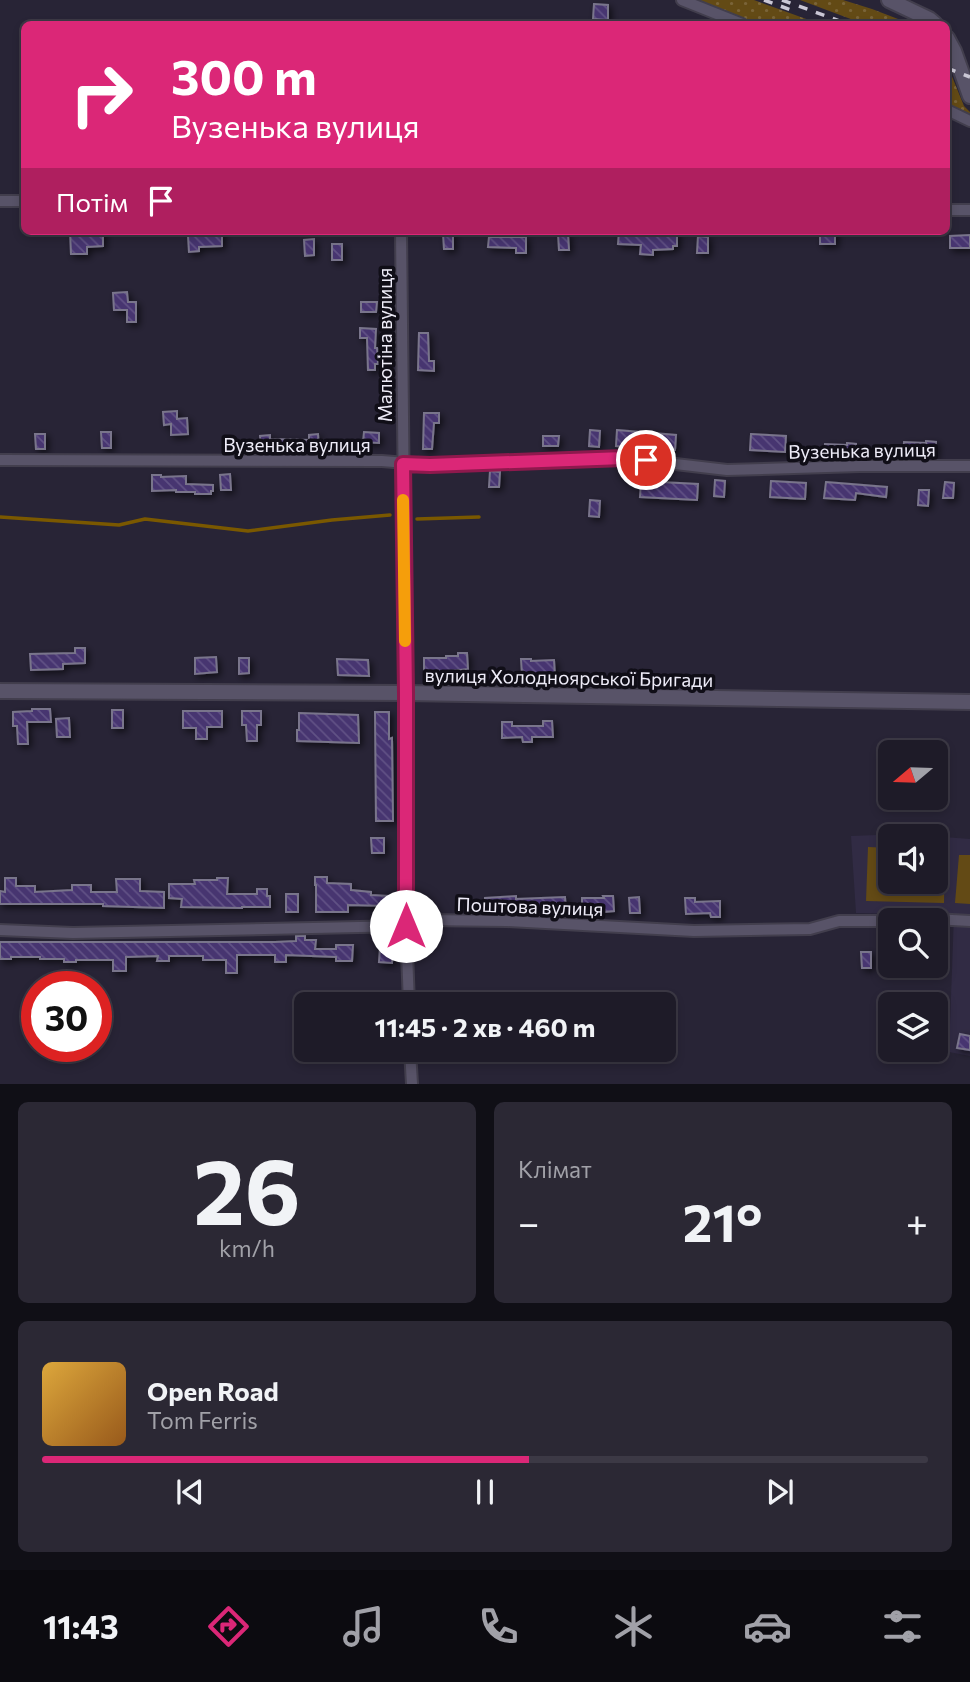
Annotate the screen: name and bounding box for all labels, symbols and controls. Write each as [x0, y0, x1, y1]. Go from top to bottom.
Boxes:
text: 300 m [171, 45, 317, 105]
icon: right [56, 49, 147, 140]
text: Вузенька вулиця [171, 105, 420, 145]
icon: arrive [142, 182, 180, 220]
text: Потім [56, 186, 128, 217]
street label: Малютіна вулиця [373, 268, 396, 422]
pin [616, 430, 676, 490]
street label: Вузенька вулиця [223, 433, 371, 456]
street label: Вузенька вулиця [788, 437, 936, 463]
icon: arrive [627, 441, 665, 479]
street label: вулиця Холодноярської Бригади [424, 663, 714, 691]
north arrow [878, 740, 948, 810]
map controls [878, 740, 948, 1062]
button: sound [878, 824, 948, 894]
position arrow [369, 889, 443, 963]
street label: Поштова вулиця [456, 892, 604, 920]
button: search [878, 908, 948, 978]
speed limit sign: 30 [21, 971, 112, 1062]
button: layers [878, 992, 948, 1062]
text: 11:45 · 2 хв · 460 m [375, 1011, 595, 1042]
text: 26 [193, 1132, 301, 1244]
text: Клімат [518, 1155, 592, 1183]
text: 21° [683, 1189, 762, 1253]
text: − [518, 1198, 540, 1245]
text: + [906, 1198, 928, 1245]
text: km/h [219, 1234, 275, 1262]
text: Open Road [147, 1375, 279, 1406]
text: Tom Ferris [147, 1406, 258, 1434]
icon: previous [171, 1473, 209, 1511]
icon: pause [466, 1473, 504, 1511]
icon: next [761, 1473, 799, 1511]
icon: directions [204, 1602, 253, 1651]
icon: music [339, 1602, 388, 1651]
icon: phone [474, 1602, 523, 1651]
icon: climate [609, 1602, 658, 1651]
icon: car [743, 1602, 792, 1651]
icon: filters [878, 1602, 927, 1651]
text: 11:43 [43, 1606, 119, 1646]

